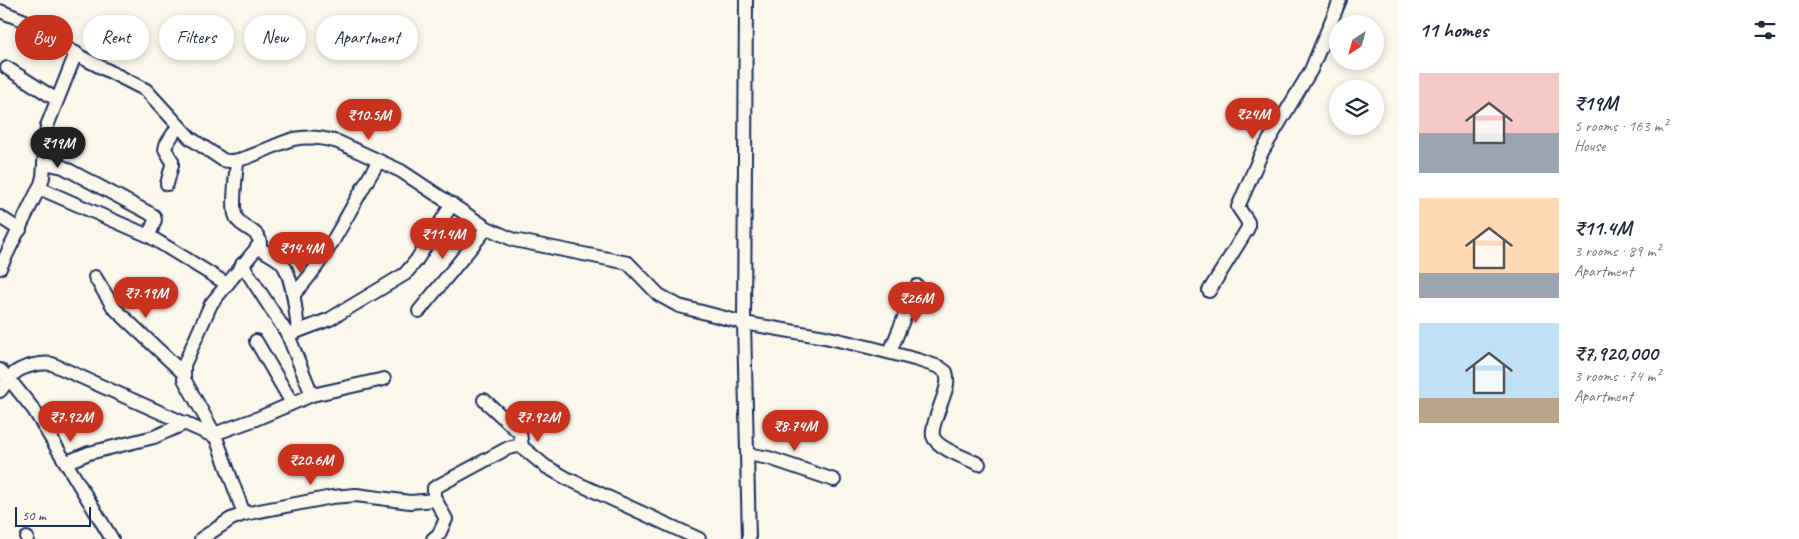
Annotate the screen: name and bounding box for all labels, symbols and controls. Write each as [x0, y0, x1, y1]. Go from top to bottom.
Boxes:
chip: Buy [15, 15, 73, 60]
chip: Rent [83, 15, 149, 60]
chip: Filters [159, 15, 234, 60]
chip: New [244, 15, 306, 60]
chip: Apartment [316, 15, 418, 60]
north arrow [1329, 15, 1384, 70]
map controls [1329, 15, 1384, 135]
icon: filters [1751, 16, 1779, 44]
text: 11 homes [1419, 17, 1488, 43]
button: layers [1329, 80, 1384, 135]
text: ₹19M [1574, 90, 1617, 116]
icon: home [1459, 93, 1519, 153]
pin: ₹10.5M [328, 98, 410, 141]
pin: ₹24M [1223, 98, 1283, 140]
text: ₹24M [1236, 104, 1270, 124]
text: ₹10.5M [347, 105, 391, 125]
text: 5 rooms · 163 m² [1574, 116, 1668, 136]
pin: ₹19M [28, 126, 88, 169]
text: ₹19M [41, 133, 75, 153]
text: House [1574, 136, 1605, 156]
text: ₹11.4M [1574, 215, 1631, 241]
pin: ₹11.4M [402, 218, 484, 260]
icon: home [1459, 218, 1519, 278]
text: ₹11.4M [421, 224, 465, 244]
pin: ₹14.4M [260, 232, 342, 274]
text: ₹14.4M [279, 238, 323, 258]
text: 3 rooms · 89 m² [1574, 241, 1660, 261]
text: Apartment [1574, 261, 1633, 281]
pin: ₹7.19M [105, 276, 187, 319]
pin: ₹26M [886, 282, 946, 324]
text: ₹7.19M [124, 283, 168, 303]
text: ₹26M [899, 288, 933, 308]
text: ₹7,920,000 [1574, 340, 1658, 366]
icon: home [1459, 343, 1519, 403]
text: 3 rooms · 74 m² [1574, 366, 1660, 386]
text: Apartment [1574, 386, 1633, 406]
pin: ₹7.92M [30, 400, 112, 443]
pin: ₹7.92M [497, 400, 579, 443]
text: ₹7.92M [49, 407, 93, 427]
text: ₹7.92M [516, 407, 560, 427]
pin: ₹8.74M [754, 410, 836, 452]
text: ₹8.74M [773, 416, 817, 436]
pin: ₹20.6M [270, 444, 352, 486]
text: ₹20.6M [289, 450, 333, 470]
scale bar [15, 504, 91, 527]
text: 50 m [22, 507, 46, 524]

